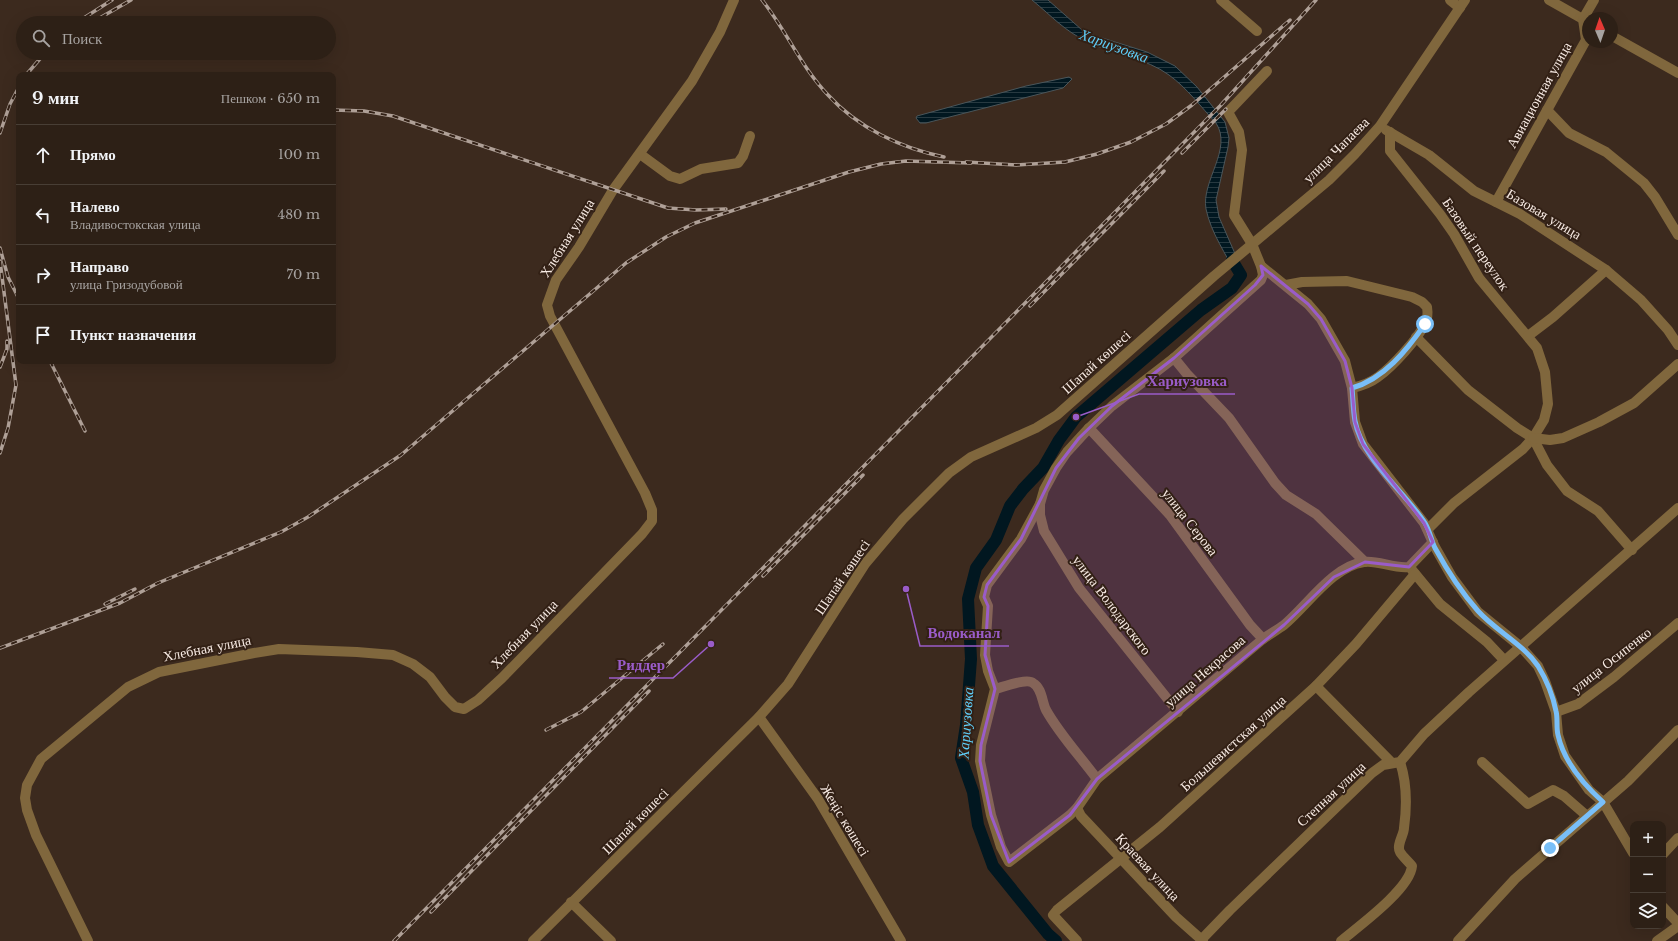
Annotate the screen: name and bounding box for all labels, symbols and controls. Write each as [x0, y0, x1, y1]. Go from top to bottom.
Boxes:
north arrow [1582, 12, 1618, 48]
search box [16, 16, 336, 60]
water label: Хариузовка [1076, 24, 1151, 67]
icon: search [30, 27, 52, 49]
text: Поиск [62, 29, 102, 48]
street label: Авиационная улица [1502, 38, 1576, 151]
text: 9 мин [32, 88, 79, 109]
text: Пешком · 650 m [221, 90, 320, 107]
street label: улица Чапаева [1299, 113, 1373, 187]
icon: ahead [32, 144, 54, 166]
text: Прямо [70, 145, 116, 164]
text: 100 m [278, 146, 320, 163]
street label: Базовая улица [1503, 185, 1585, 244]
street label: Базовый переулок [1438, 194, 1514, 294]
street label: Хлебная улица [536, 195, 599, 281]
text: Налево [70, 197, 120, 216]
icon: left [32, 204, 54, 226]
text: 480 m [278, 206, 320, 223]
text: Владивостокская улица [70, 216, 201, 233]
text: Направо [70, 257, 129, 276]
icon: right [32, 264, 54, 286]
text: 70 m [287, 266, 320, 283]
text: улица Гризодубовой [70, 276, 183, 293]
route start [1416, 315, 1434, 333]
icon: arrive [32, 324, 54, 346]
text: Пункт назначения [70, 325, 196, 344]
street label: Шапай көшесі [1058, 326, 1134, 398]
callout: Хариузовка [1139, 367, 1235, 394]
text: Хариузовка [1147, 371, 1227, 390]
street label: улица Серова [1158, 485, 1222, 560]
street label: Шапай көшесі [810, 536, 874, 618]
street label: улица Володарского [1069, 552, 1155, 658]
street label: Хлебная улица [487, 595, 562, 672]
callout: Водоканал [920, 619, 1009, 646]
text: Водоканал [928, 623, 1001, 642]
street label: улица Осипенко [1567, 623, 1655, 697]
street label: Хлебная улица [162, 631, 253, 665]
street label: улица Некрасова [1161, 631, 1250, 711]
callout: Риддер [609, 651, 673, 678]
text: Риддер [617, 655, 665, 674]
water label: Хариузовка [953, 686, 977, 761]
street label: Большевистская улица [1176, 690, 1290, 795]
street label: Степная улица [1293, 757, 1370, 830]
street label: Жеңіс көшесі [816, 781, 874, 859]
street label: Шапай көшесі [598, 784, 672, 858]
map controls [1630, 821, 1666, 929]
button: + [1630, 821, 1666, 857]
street label: Краевая улица [1112, 829, 1185, 905]
route end [1541, 839, 1559, 857]
button: − [1630, 857, 1666, 893]
button: layers [1630, 893, 1666, 929]

